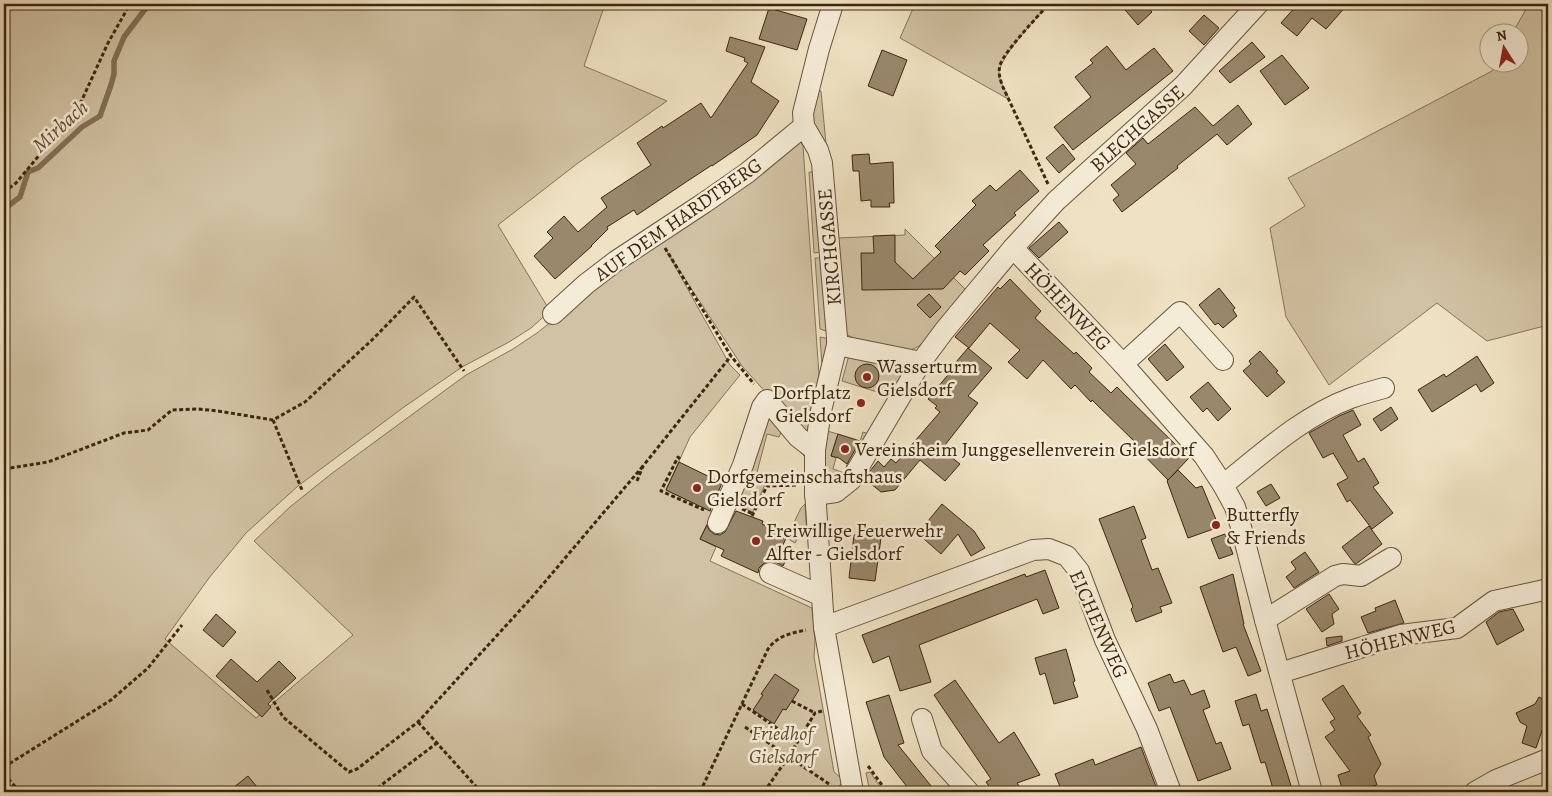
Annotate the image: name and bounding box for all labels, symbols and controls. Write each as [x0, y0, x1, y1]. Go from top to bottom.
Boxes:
north arrow [1480, 22, 1530, 72]
text: N [1495, 25, 1508, 46]
street label: BLECHGASSE [1084, 79, 1190, 178]
water label: Mirbach [26, 93, 94, 159]
street label: AUF DEM HARDTBERG [588, 151, 767, 288]
street label: KIRCHGASSE [811, 187, 848, 307]
street label: HÖHENWEG [1018, 256, 1117, 357]
place label: Wasserturm Gielsdorf [876, 353, 978, 403]
marker: Wasserturm Gielsdorf [861, 371, 873, 383]
place label: Dorfplatz Gielsdorf [772, 379, 854, 429]
marker: Dorfplatz Gielsdorf [855, 397, 867, 409]
place label: Vereinsheim Junggesellenverein Gielsdorf [854, 436, 1198, 463]
marker: Vereinsheim Junggesellenverein Gielsdorf [839, 443, 851, 455]
place label: Dorfgemeinschaftshaus Gielsdorf [707, 463, 902, 513]
marker: Dorfgemeinschaftshaus Gielsdorf [691, 482, 703, 494]
place label: Butterfly & Friends [1226, 501, 1306, 551]
place label: Freiwillige Feuerwehr Alfter - Gielsdorf [765, 517, 943, 567]
marker: Butterfly & Friends [1210, 519, 1222, 531]
marker: Freiwillige Feuerwehr Alfter - Gielsdorf [750, 535, 762, 547]
street label: EICHENWEG [1063, 566, 1135, 683]
street label: HÖHENWEG [1342, 613, 1459, 666]
park label: Friedhof Gielsdorf [749, 720, 819, 770]

